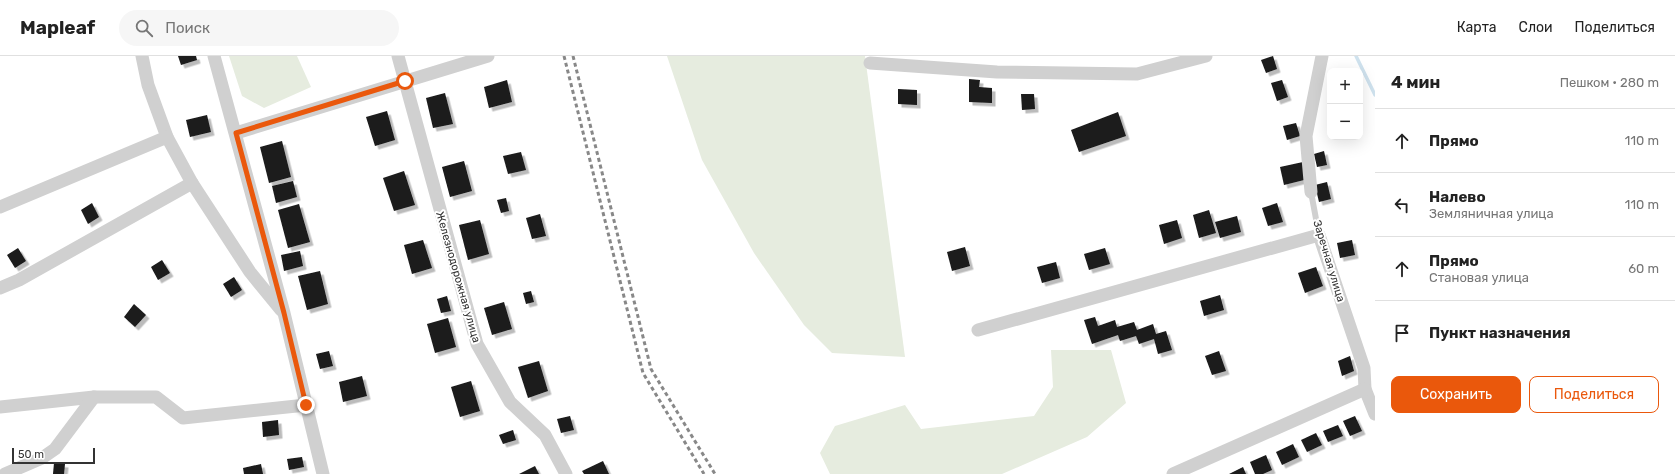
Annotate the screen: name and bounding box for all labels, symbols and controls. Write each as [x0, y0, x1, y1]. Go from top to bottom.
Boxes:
search box [119, 10, 399, 46]
text: Mapleaf [20, 16, 95, 39]
icon: search [133, 17, 155, 39]
text: Поиск [165, 19, 210, 37]
text: Карта [1457, 19, 1497, 36]
text: Слои [1519, 19, 1553, 36]
text: Поделиться [1575, 19, 1655, 36]
map controls [1327, 68, 1363, 140]
button: + [1327, 68, 1363, 104]
route start [396, 72, 414, 90]
text: 4 мин [1391, 72, 1440, 92]
text: Пешком · 280 m [1560, 75, 1659, 90]
button: − [1327, 104, 1363, 140]
icon: ahead [1391, 130, 1413, 152]
text: Прямо [1429, 132, 1479, 150]
text: 110 m [1625, 133, 1659, 148]
text: Налево [1429, 188, 1486, 206]
icon: left [1391, 194, 1413, 216]
text: 110 m [1625, 197, 1659, 212]
text: Земляничная улица [1429, 206, 1554, 221]
street label: Железнодорожная улица [433, 210, 483, 344]
street label: Заречная улица [1310, 219, 1348, 303]
text: Прямо [1429, 252, 1479, 270]
icon: ahead [1391, 258, 1413, 280]
text: 60 m [1628, 261, 1659, 276]
text: Становая улица [1429, 270, 1529, 285]
icon: arrive [1391, 322, 1413, 344]
text: Пункт назначения [1429, 324, 1571, 342]
button: Сохранить [1391, 376, 1521, 413]
button: Поделиться [1529, 376, 1659, 413]
route end [297, 396, 315, 414]
scale bar [12, 446, 95, 465]
text: 50 m [18, 448, 44, 461]

